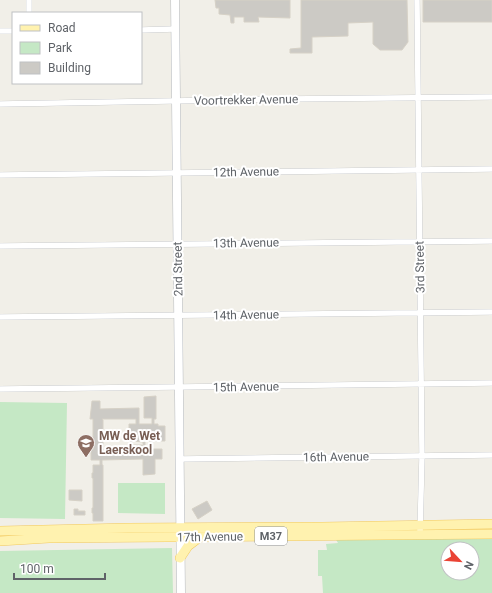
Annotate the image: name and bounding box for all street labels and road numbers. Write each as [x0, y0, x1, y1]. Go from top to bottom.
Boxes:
street label: Voortrekker Avenue [194, 92, 298, 108]
street label: 12th Avenue [213, 164, 279, 180]
street label: 13th Avenue [213, 235, 279, 251]
street label: 2nd Street [171, 241, 185, 297]
street label: 3rd Street [413, 241, 427, 293]
street label: 14th Avenue [213, 307, 279, 323]
street label: 15th Avenue [213, 379, 279, 395]
street label: 16th Avenue [303, 449, 369, 465]
road number: M37 [255, 527, 287, 545]
street label: 17th Avenue [177, 529, 243, 545]

